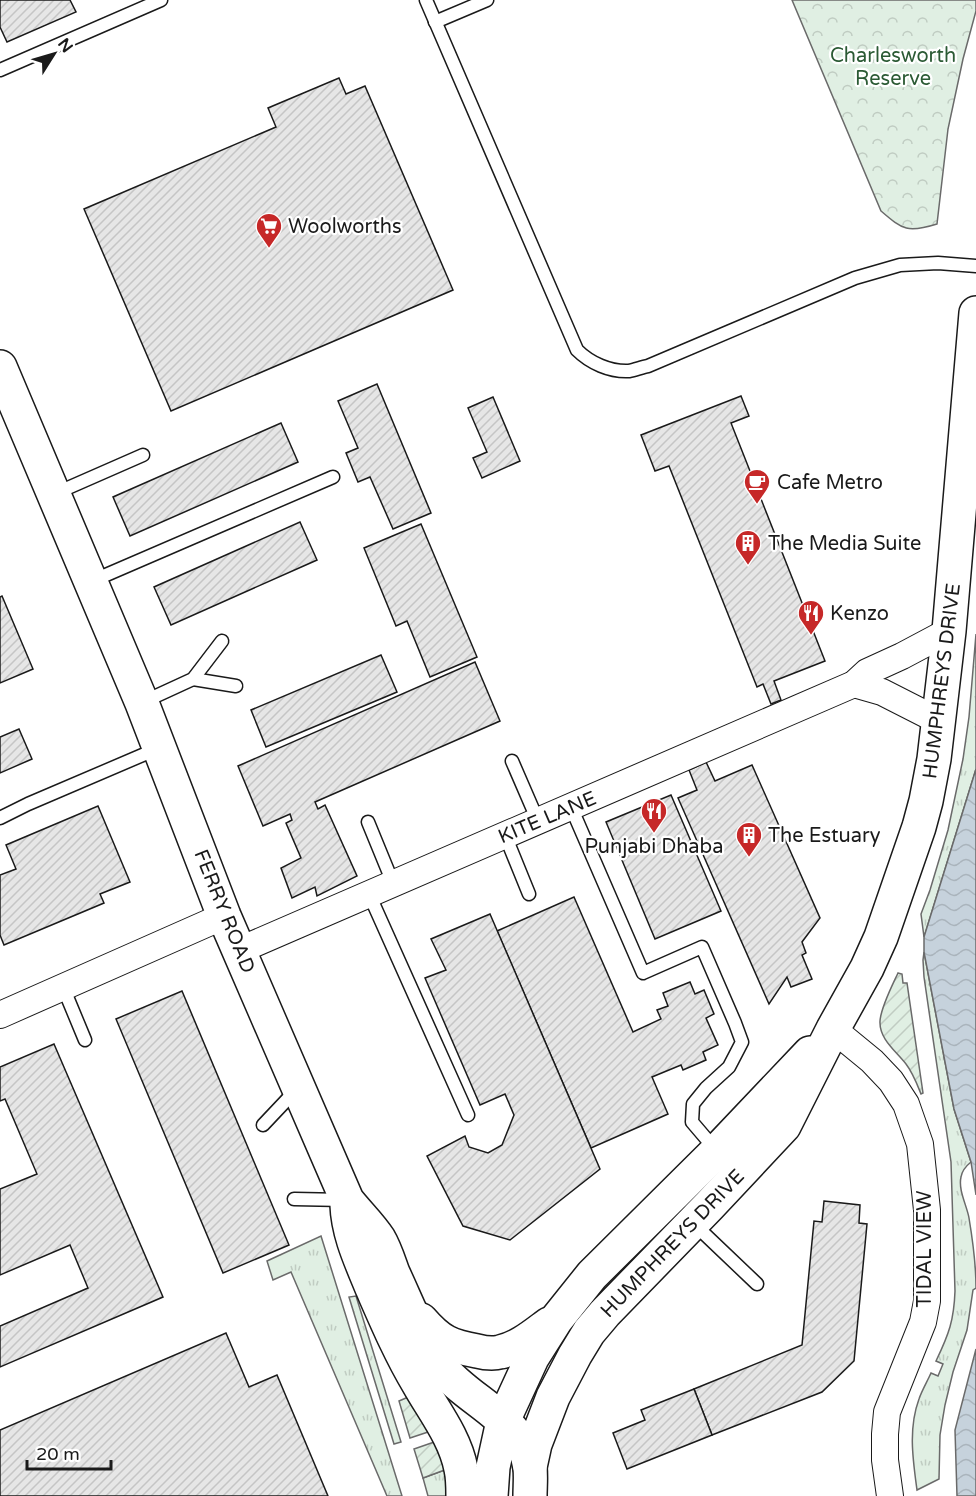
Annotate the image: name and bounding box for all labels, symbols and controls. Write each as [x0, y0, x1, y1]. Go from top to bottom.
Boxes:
north arrow [24, 24, 84, 84]
text: N [53, 34, 77, 57]
park label: Charlesworth Reserve [830, 44, 956, 91]
supermarket icon: Woolworths [254, 211, 284, 249]
place label: Woolworths [288, 215, 402, 239]
cafe icon: Cafe Metro [742, 467, 772, 505]
place label: Cafe Metro [777, 471, 883, 495]
building icon: The Media Suite [733, 528, 763, 566]
place label: The Media Suite [768, 532, 921, 556]
street label: HUMPHREYS DRIVE [918, 582, 966, 780]
restaurant icon: Kenzo [796, 598, 826, 636]
place label: Kenzo [830, 602, 889, 626]
street label: KITE LANE [495, 787, 600, 849]
restaurant icon: Punjabi Dhaba [639, 796, 669, 834]
building icon: The Estuary [734, 820, 764, 858]
place label: The Estuary [768, 824, 881, 848]
place label: Punjabi Dhaba [585, 835, 723, 859]
street label: FERRY ROAD [188, 846, 260, 977]
street label: HUMPHREYS DRIVE [596, 1165, 750, 1323]
street label: TIDAL VIEW [913, 1191, 937, 1307]
scale bar [27, 1433, 111, 1471]
text: 20 m [36, 1443, 80, 1465]

